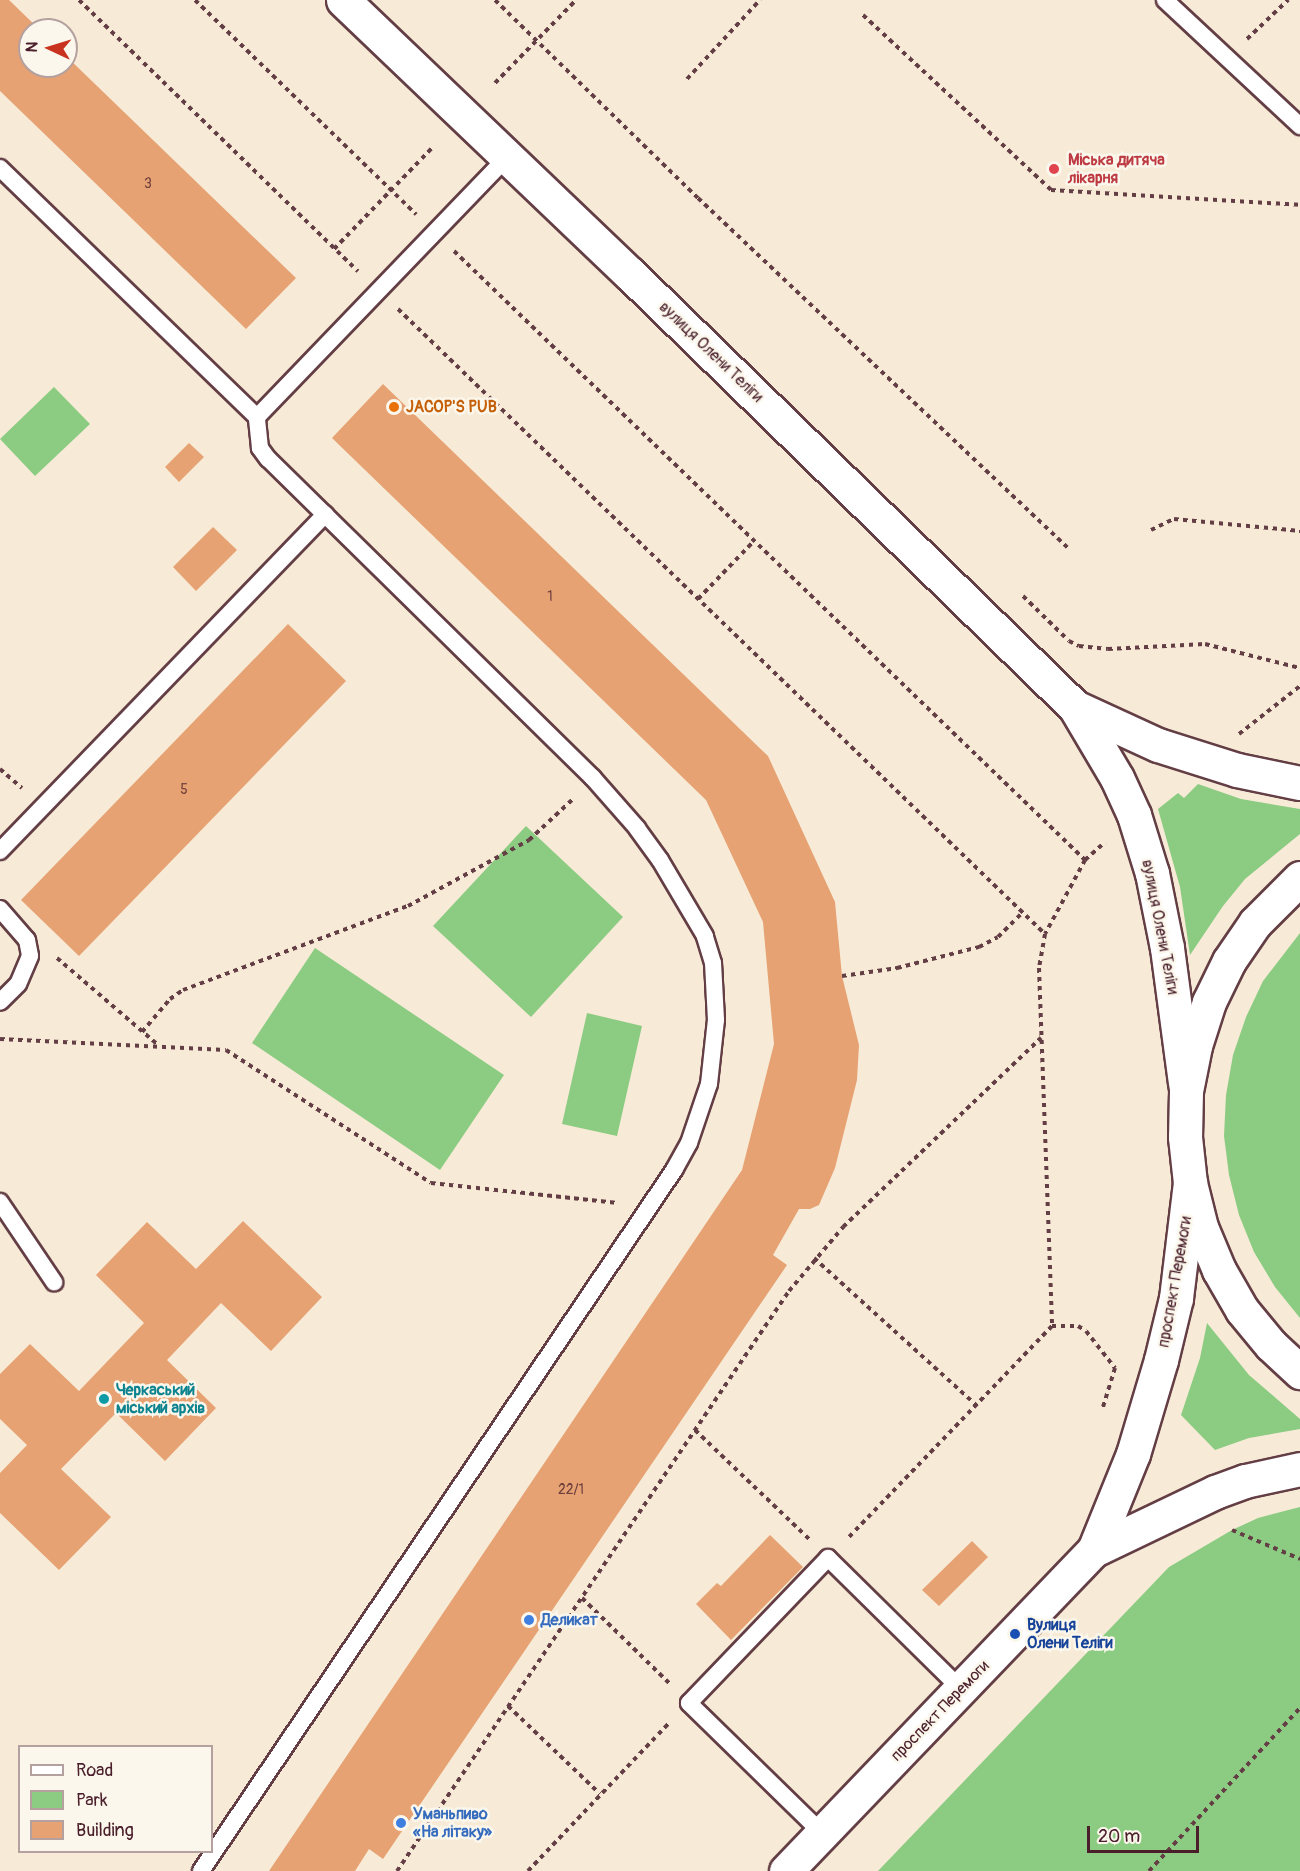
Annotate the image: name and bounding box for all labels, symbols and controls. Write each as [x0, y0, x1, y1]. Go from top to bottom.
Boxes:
north arrow [18, 18, 78, 78]
text: N [22, 41, 42, 53]
place label: Міська дитяча лікарня [1068, 150, 1165, 188]
marker: Міська дитяча лікарня [1045, 160, 1063, 178]
house number: 3 [144, 176, 152, 192]
street label: вулиця Олени Теліги [655, 298, 767, 406]
place label: JACOP'S PUB [406, 397, 497, 417]
marker: JACOP'S PUB [387, 400, 401, 414]
house number: 1 [547, 589, 553, 605]
house number: 5 [180, 782, 188, 798]
street label: вулиця Олени Теліги [1138, 858, 1182, 996]
street label: проспект Перемоги [1154, 1215, 1196, 1349]
place label: Черкаський міський архів [116, 1380, 205, 1418]
marker: Черкаський міський архів [97, 1392, 111, 1406]
house number: 22/1 [558, 1482, 584, 1498]
place label: Деликат [541, 1610, 598, 1630]
marker: Деликат [522, 1613, 536, 1627]
place label: Вулиця Олени Теліги [1027, 1615, 1113, 1653]
marker: Вулиця Олени Теліги [1008, 1627, 1022, 1641]
street label: проспект Перемоги [887, 1657, 993, 1765]
legend [18, 1745, 213, 1853]
text: Road [76, 1759, 113, 1782]
text: Park [76, 1789, 108, 1812]
place label: Уманьпиво «На літаку» [413, 1804, 492, 1842]
scale bar [1090, 1814, 1202, 1852]
marker: Уманьпиво «На літаку» [394, 1816, 408, 1830]
text: Building [76, 1819, 134, 1842]
text: 20 m [1098, 1825, 1140, 1848]

